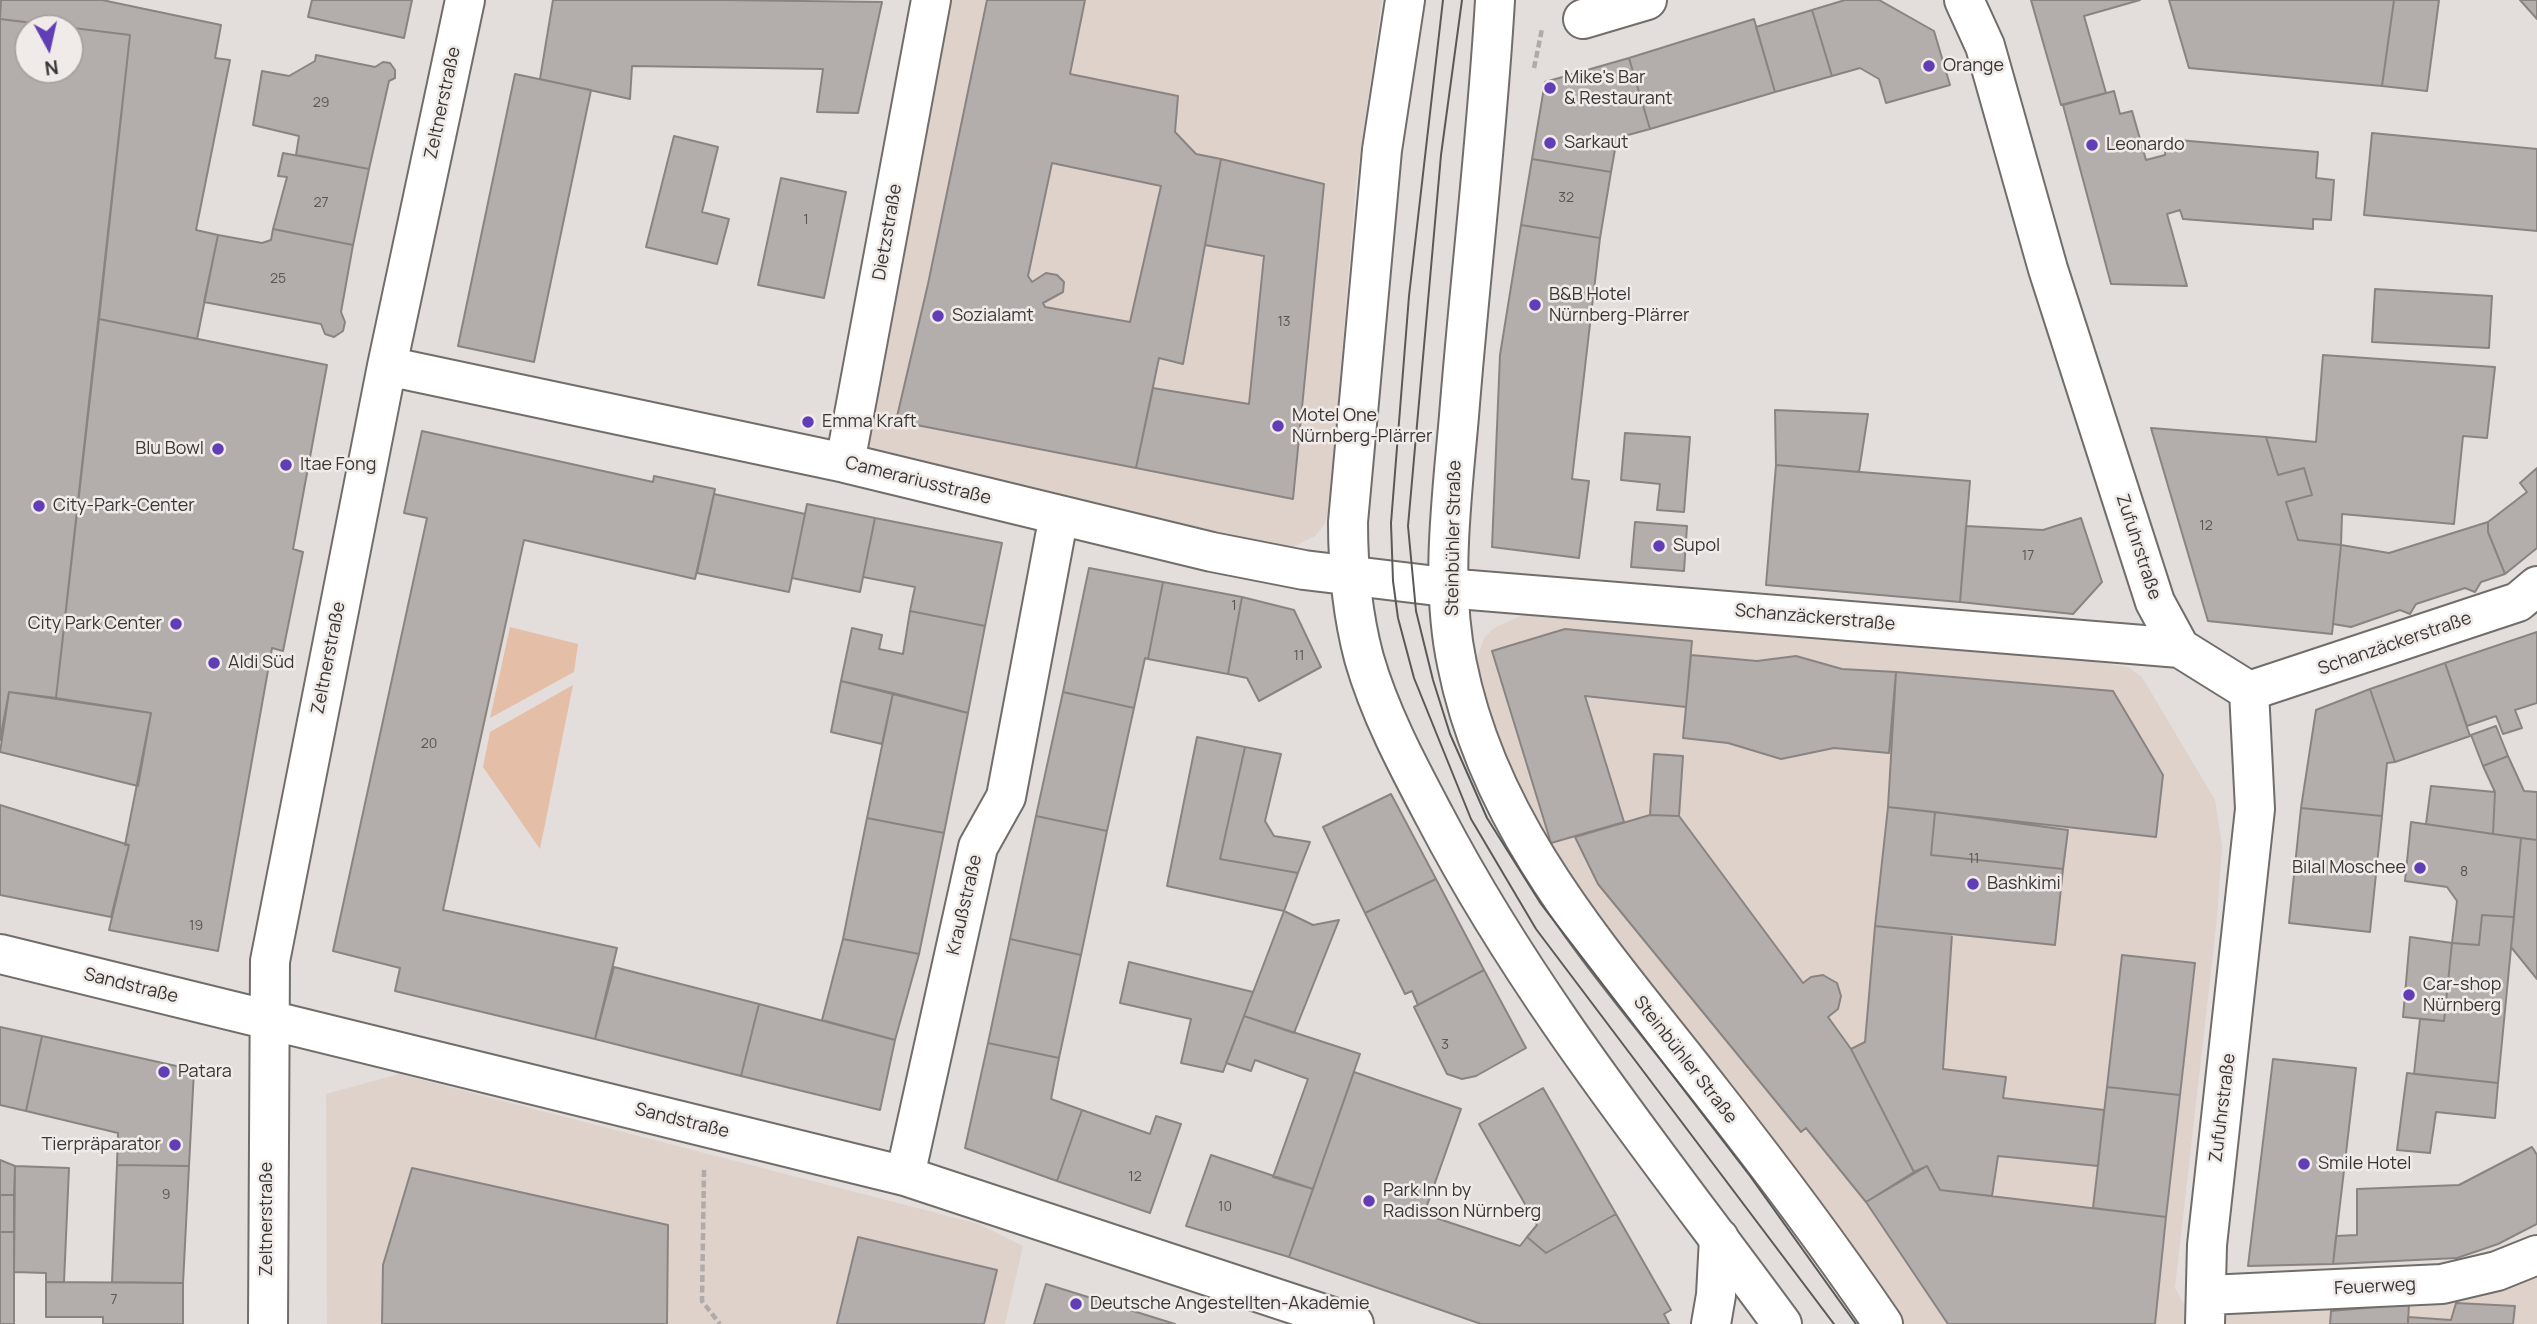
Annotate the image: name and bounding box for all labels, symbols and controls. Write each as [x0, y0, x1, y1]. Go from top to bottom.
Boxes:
north arrow [14, 14, 84, 84]
street label: Zeltnerstraße [421, 45, 465, 161]
text: N [43, 54, 60, 82]
place label: Orange [1943, 55, 2004, 77]
marker: Orange [1921, 58, 1937, 74]
place label: Mike's Bar & Restaurant [1564, 67, 1673, 110]
marker: Mike's Bar & Restaurant [1542, 80, 1558, 96]
house number: 29 [313, 95, 329, 111]
place label: Sarkaut [1564, 132, 1628, 154]
place label: Leonardo [2106, 134, 2185, 156]
marker: Sarkaut [1542, 135, 1558, 151]
marker: Leonardo [2084, 137, 2100, 153]
street label: Dietzstraße [869, 182, 907, 282]
house number: 32 [1558, 190, 1574, 206]
house number: 27 [313, 195, 329, 211]
house number: 1 [803, 212, 809, 228]
house number: 25 [270, 271, 286, 287]
place label: B&B Hotel Nürnberg-Plärrer [1549, 284, 1690, 326]
marker: B&B Hotel Nürnberg-Plärrer [1527, 297, 1543, 313]
place label: Sozialamt [952, 305, 1034, 327]
marker: Sozialamt [930, 308, 946, 324]
house number: 13 [1277, 314, 1291, 330]
place label: Motel One Nürnberg-Plärrer [1292, 405, 1433, 448]
place label: Emma Kraft [822, 411, 917, 433]
marker: Emma Kraft [800, 414, 816, 430]
marker: Motel One Nürnberg-Plärrer [1270, 418, 1286, 434]
place label: Blu Bowl [135, 438, 204, 460]
marker: Blu Bowl [210, 441, 226, 457]
street label: Camerariusstraße [843, 452, 993, 510]
place label: Itae Fong [300, 454, 376, 476]
marker: Itae Fong [278, 457, 294, 473]
street label: Steinbühler Straße [1442, 460, 1466, 616]
street label: Zufuhrstraße [2111, 491, 2165, 603]
place label: City-Park-Center [53, 495, 195, 517]
marker: City-Park-Center [31, 498, 47, 514]
house number: 12 [2199, 518, 2213, 534]
place label: Supol [1673, 535, 1720, 557]
marker: Supol [1651, 538, 1667, 554]
house number: 17 [2022, 548, 2034, 564]
house number: 1 [1231, 598, 1237, 614]
street label: Zeltnerstraße [307, 600, 351, 716]
street label: Schanzäckerstraße [1734, 600, 1896, 636]
street label: Schanzäckerstraße [2315, 608, 2475, 680]
place label: City Park Center [28, 613, 162, 635]
marker: City Park Center [168, 616, 184, 632]
house number: 11 [1294, 648, 1304, 664]
place label: Aldi Süd [228, 652, 295, 674]
marker: Aldi Süd [206, 655, 222, 671]
house number: 20 [421, 736, 437, 752]
house number: 11 [1969, 851, 1979, 867]
street label: Kraußstraße [943, 853, 987, 957]
place label: Bilal Moschee [2292, 857, 2406, 879]
marker: Bilal Moschee [2412, 860, 2428, 876]
house number: 8 [2460, 864, 2468, 880]
place label: Bashkimi [1987, 873, 2061, 895]
marker: Bashkimi [1965, 876, 1981, 892]
house number: 19 [189, 918, 203, 934]
street label: Sandstraße [82, 964, 180, 1008]
place label: Car-shop Nürnberg [2423, 974, 2501, 1016]
marker: Car-shop Nürnberg [2401, 987, 2417, 1003]
street label: Steinbühler Straße [1628, 992, 1742, 1128]
house number: 3 [1441, 1037, 1449, 1053]
street label: Zufuhrstraße [2206, 1052, 2240, 1164]
place label: Patara [178, 1061, 232, 1083]
marker: Patara [156, 1064, 172, 1080]
street label: Sandstraße [633, 1099, 731, 1143]
place label: Tierpräparator [41, 1134, 161, 1156]
marker: Tierpräparator [167, 1137, 183, 1153]
place label: Smile Hotel [2318, 1153, 2411, 1175]
marker: Smile Hotel [2296, 1156, 2312, 1172]
street label: Zeltnerstraße [256, 1162, 278, 1276]
house number: 12 [1128, 1169, 1142, 1185]
place label: Park Inn by Radisson Nürnberg [1383, 1180, 1541, 1222]
house number: 9 [162, 1187, 170, 1203]
marker: Park Inn by Radisson Nürnberg [1361, 1193, 1377, 1209]
house number: 10 [1218, 1199, 1232, 1215]
street label: Feuerweg [2334, 1274, 2416, 1300]
house number: 7 [110, 1292, 118, 1308]
place label: Deutsche Angestellten-Akademie [1090, 1293, 1369, 1315]
marker: Deutsche Angestellten-Akademie [1068, 1296, 1084, 1312]

